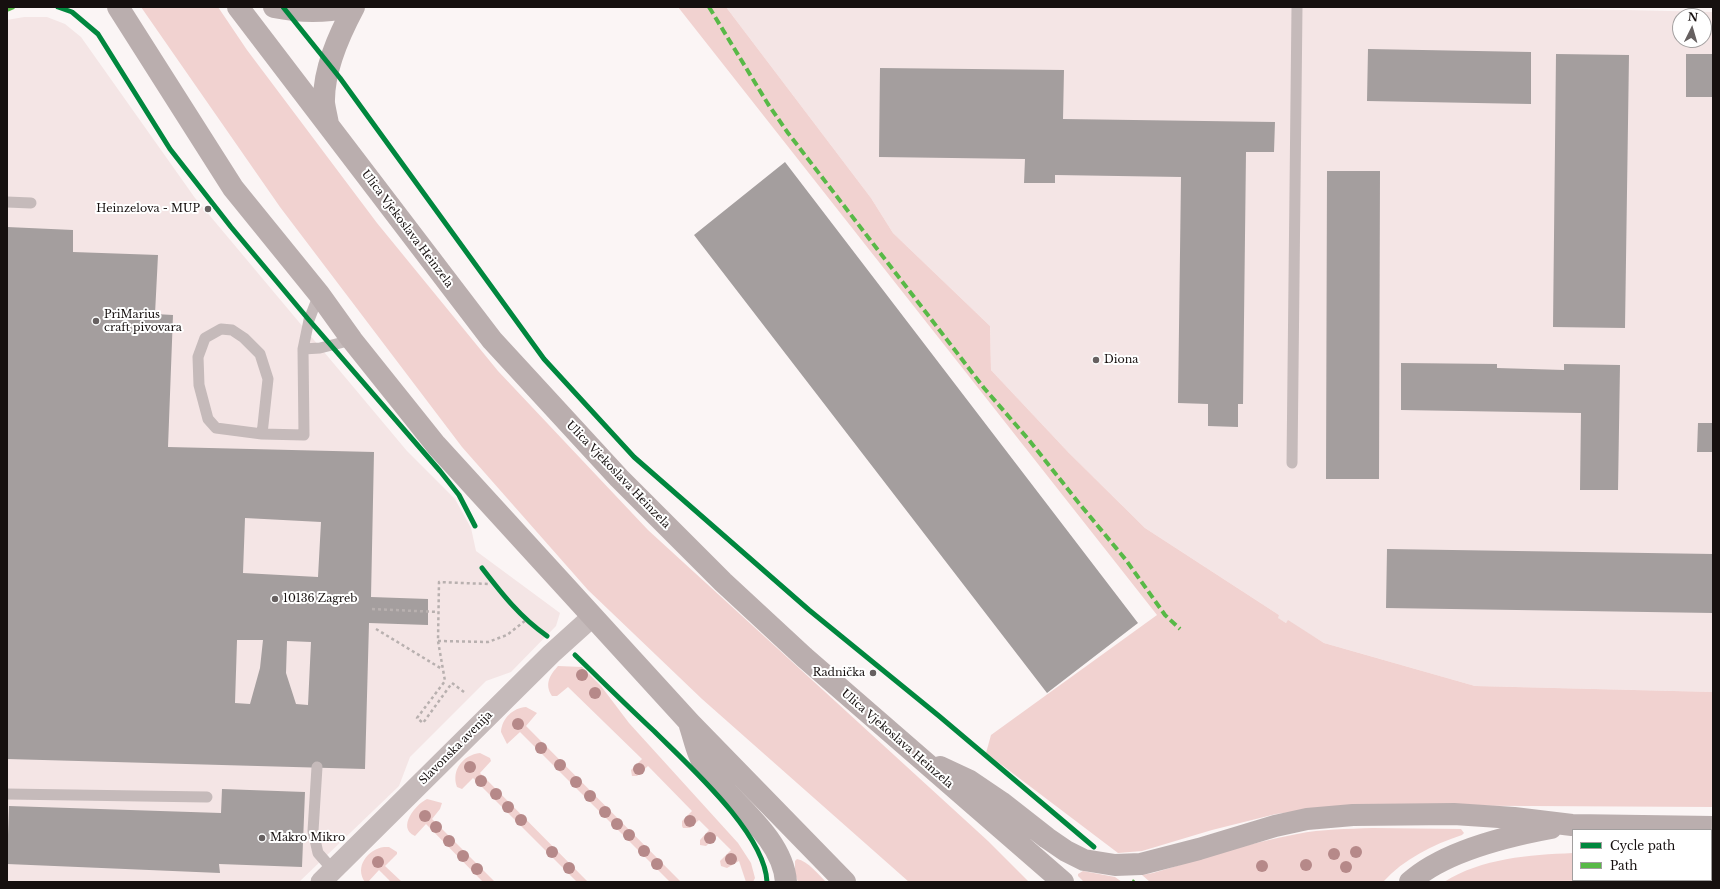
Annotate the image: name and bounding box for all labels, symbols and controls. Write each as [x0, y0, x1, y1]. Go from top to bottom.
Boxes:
north arrow [1672, 8, 1712, 48]
text: N [1687, 10, 1699, 24]
street label: Ulica Vjekoslava Heinzela [358, 168, 456, 290]
place label: Heinzelova - MUP [96, 202, 200, 216]
marker: Heinzelova - MUP [203, 204, 213, 214]
place label: PriMarius craft pivovara [104, 308, 182, 334]
marker: PriMarius craft pivovara [91, 316, 101, 326]
place label: Diona [1104, 353, 1138, 367]
marker: Diona [1091, 355, 1101, 365]
street label: Ulica Vjekoslava Heinzela [563, 419, 673, 531]
place label: 10136 Zagreb [283, 592, 357, 606]
marker: 10136 Zagreb [270, 594, 280, 604]
place label: Radnička [813, 666, 865, 680]
marker: Radnička [868, 668, 878, 678]
street label: Ulica Vjekoslava Heinzela [838, 687, 956, 791]
street label: Slavonska avenija [417, 709, 495, 787]
legend [1572, 829, 1712, 881]
place label: Makro Mikro [270, 831, 345, 845]
marker: Makro Mikro [257, 833, 267, 843]
text: Cycle path [1610, 838, 1675, 853]
text: Path [1610, 858, 1638, 873]

